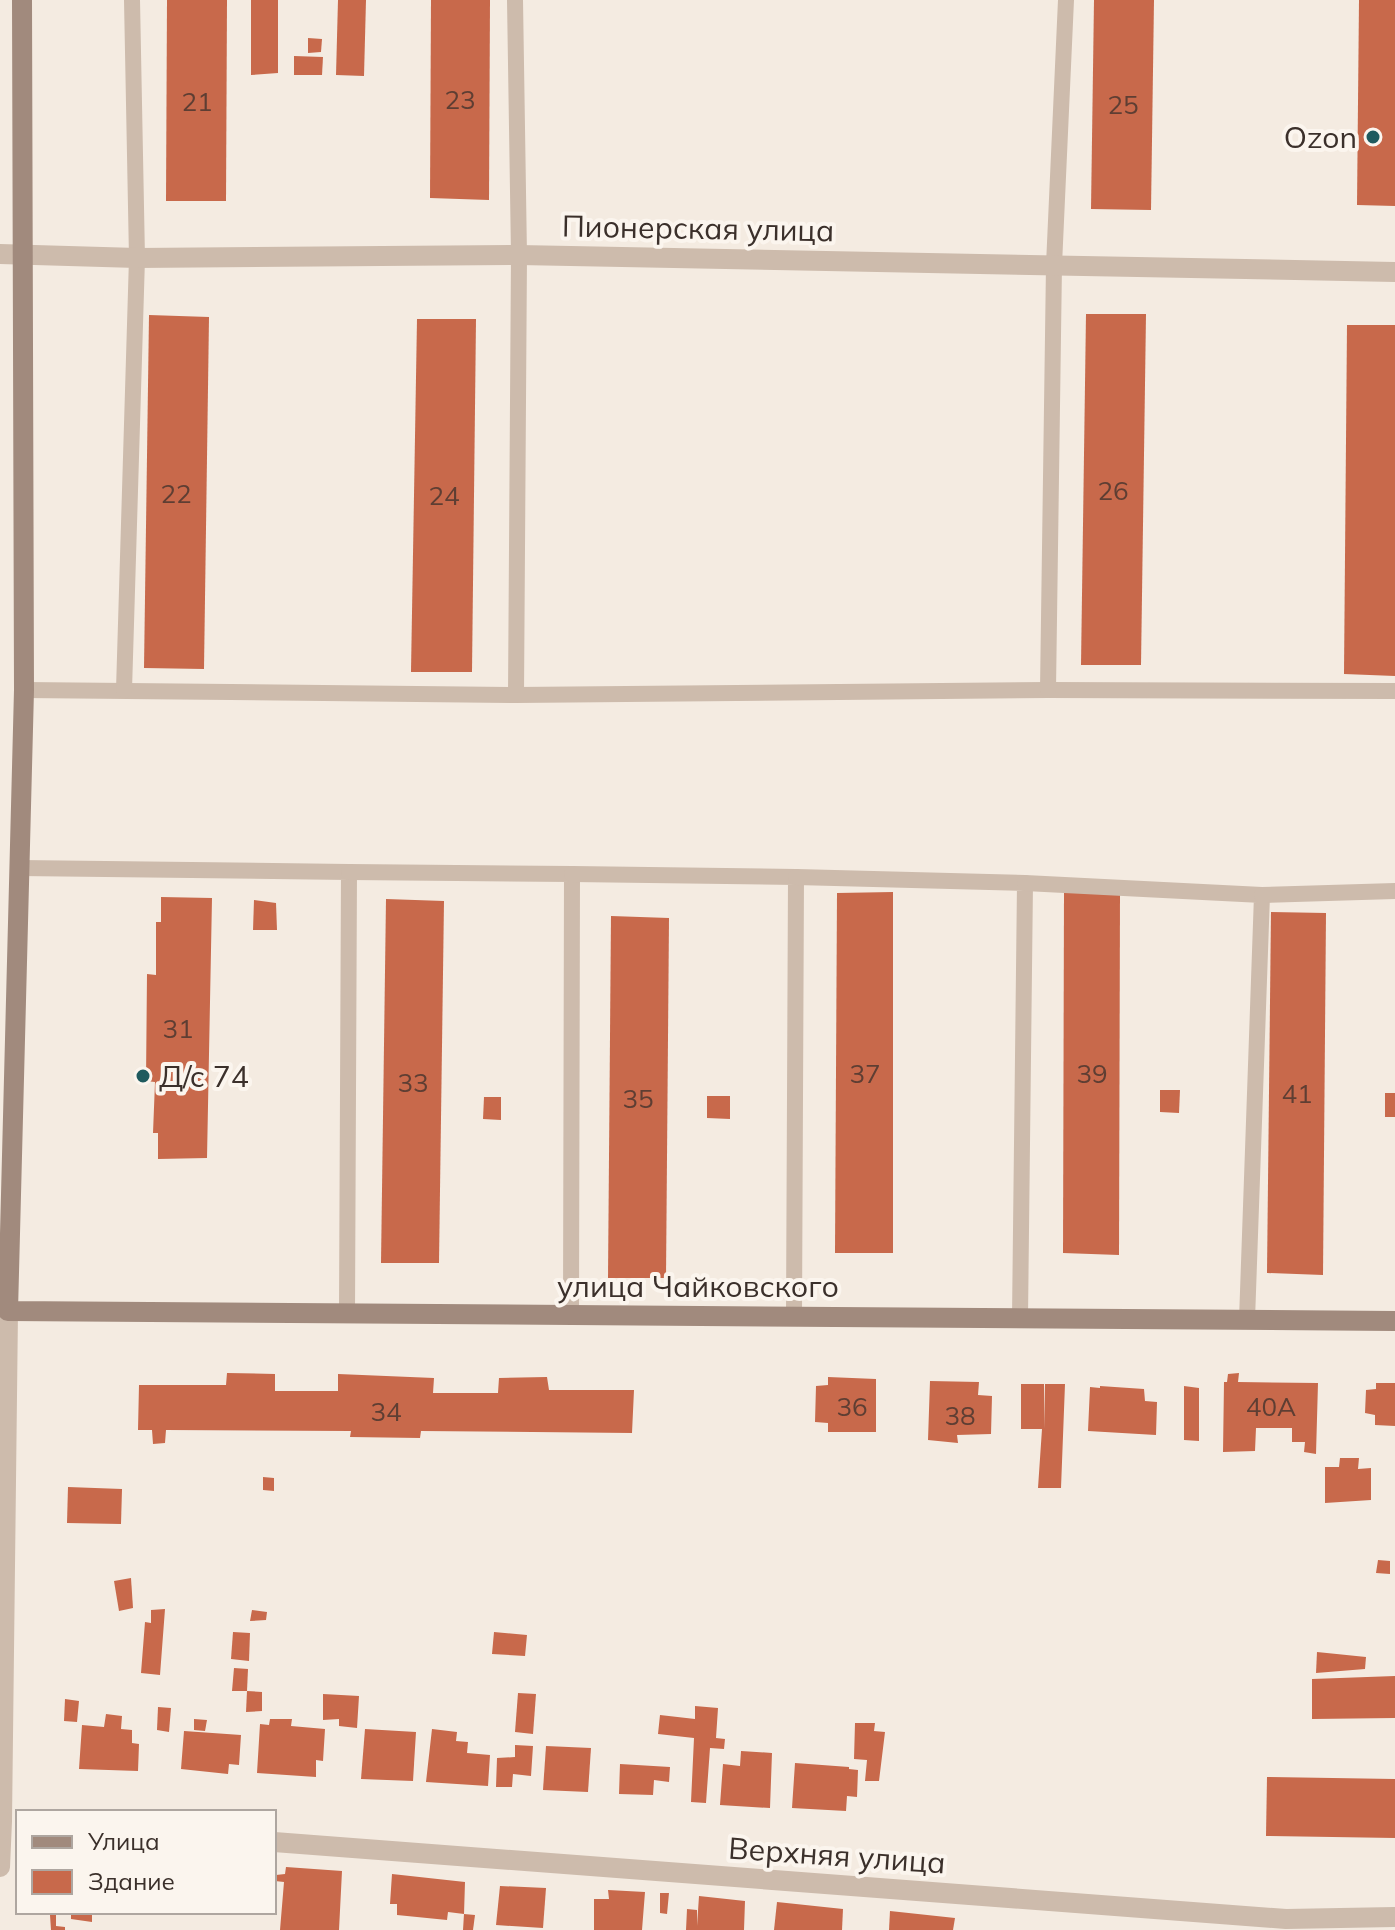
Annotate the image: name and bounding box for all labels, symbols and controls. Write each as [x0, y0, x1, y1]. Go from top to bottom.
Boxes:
house number: 23 [444, 83, 476, 116]
house number: 21 [181, 85, 213, 118]
house number: 25 [1107, 88, 1139, 121]
place label: Ozon [1284, 118, 1357, 156]
marker: Ozon [1364, 128, 1382, 146]
street label: Пионерская улица [561, 207, 835, 249]
house number: 26 [1097, 474, 1129, 507]
house number: 22 [160, 477, 192, 510]
house number: 24 [428, 479, 460, 512]
house number: 31 [162, 1012, 194, 1045]
place label: Д/с 74 [159, 1057, 249, 1095]
house number: 37 [849, 1057, 881, 1090]
house number: 39 [1076, 1057, 1108, 1090]
house number: 33 [397, 1066, 429, 1099]
marker: Д/с 74 [134, 1067, 152, 1085]
house number: 41 [1281, 1077, 1313, 1110]
house number: 35 [622, 1082, 654, 1115]
street label: улица Чайковского [557, 1267, 839, 1305]
house number: 36 [836, 1390, 868, 1423]
house number: 40А [1246, 1390, 1296, 1423]
house number: 34 [370, 1395, 402, 1428]
house number: 38 [944, 1399, 976, 1432]
legend [16, 1810, 276, 1914]
text: Улица [87, 1826, 160, 1856]
street label: Верхняя улица [727, 1828, 947, 1882]
text: Здание [88, 1866, 175, 1896]

